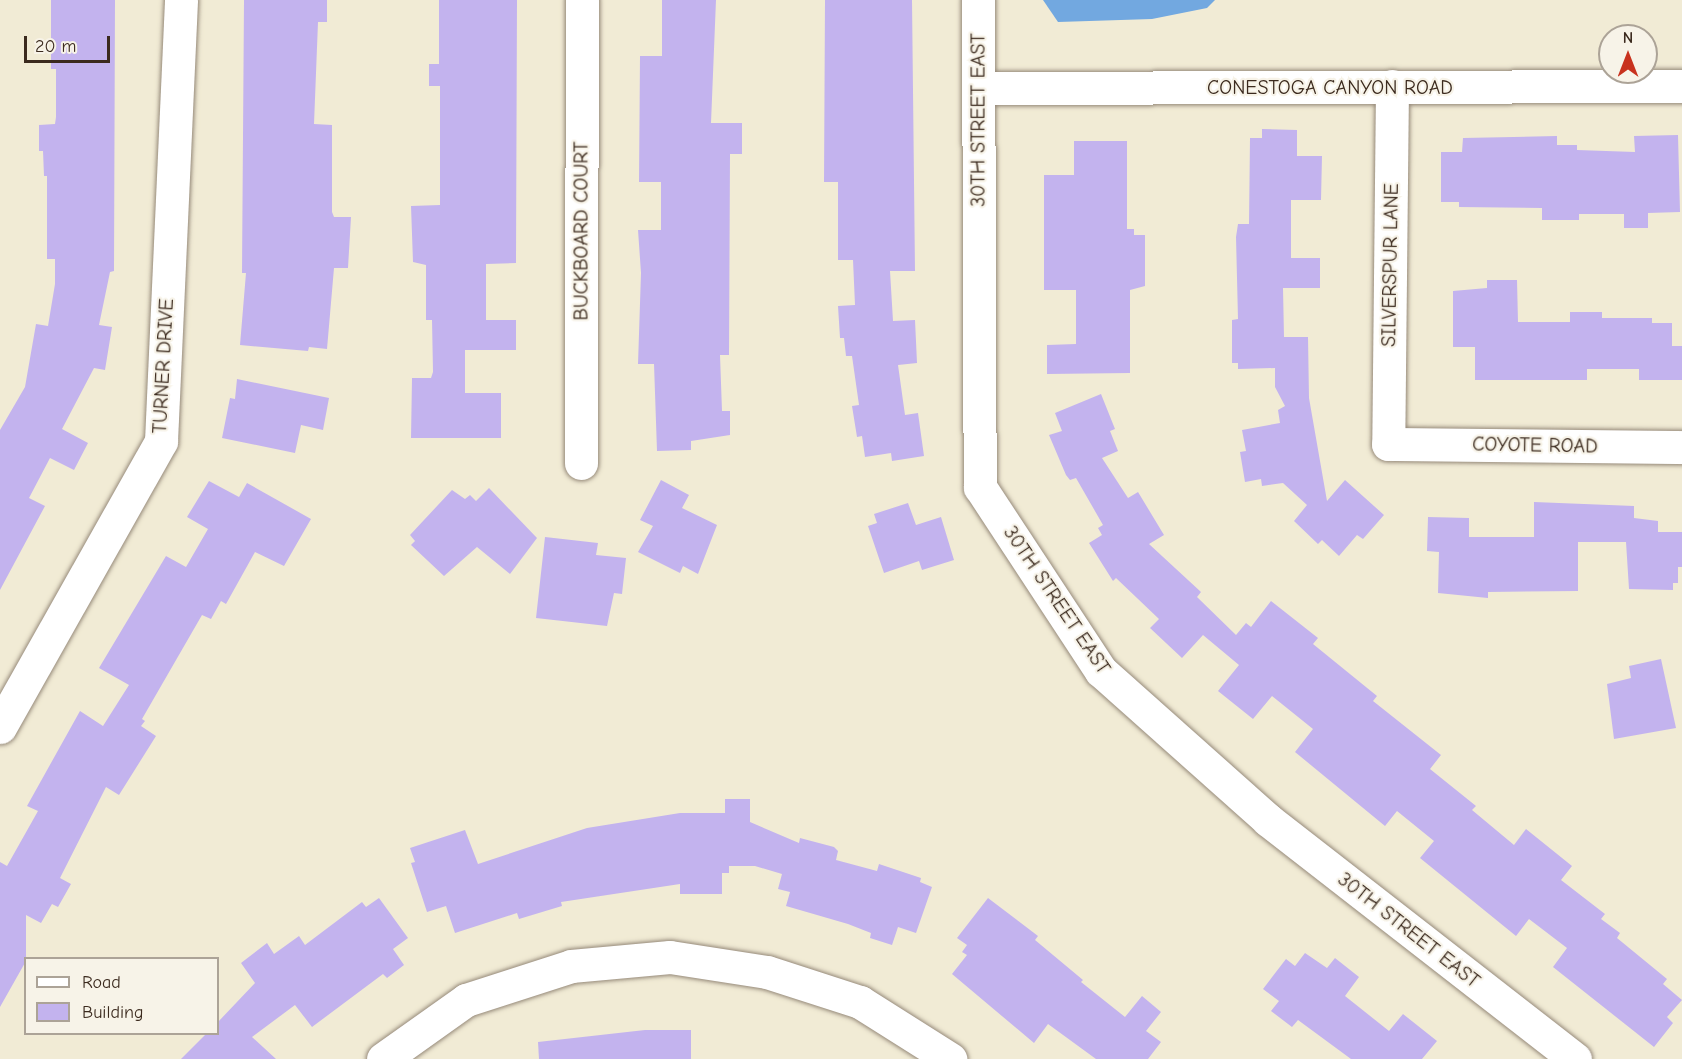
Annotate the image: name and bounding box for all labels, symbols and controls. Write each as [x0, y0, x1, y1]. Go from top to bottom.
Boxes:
scale bar [27, 24, 112, 62]
north arrow [1598, 24, 1658, 84]
text: N [1623, 29, 1633, 47]
street label: 30TH STREET EAST [966, 33, 990, 207]
text: 20 m [35, 36, 76, 57]
street label: CONESTOGA CANYON ROAD [1207, 75, 1453, 99]
street label: BUCKBOARD COURT [569, 141, 593, 321]
street label: SILVERSPUR LANE [1377, 183, 1403, 347]
street label: TURNER DRIVE [147, 298, 179, 434]
street label: COYOTE ROAD [1472, 432, 1598, 458]
street label: 30TH STREET EAST [998, 521, 1116, 679]
street label: 30TH STREET EAST [1333, 867, 1485, 993]
legend [24, 957, 219, 1035]
text: Road [82, 972, 121, 993]
text: Building [82, 1002, 144, 1023]

